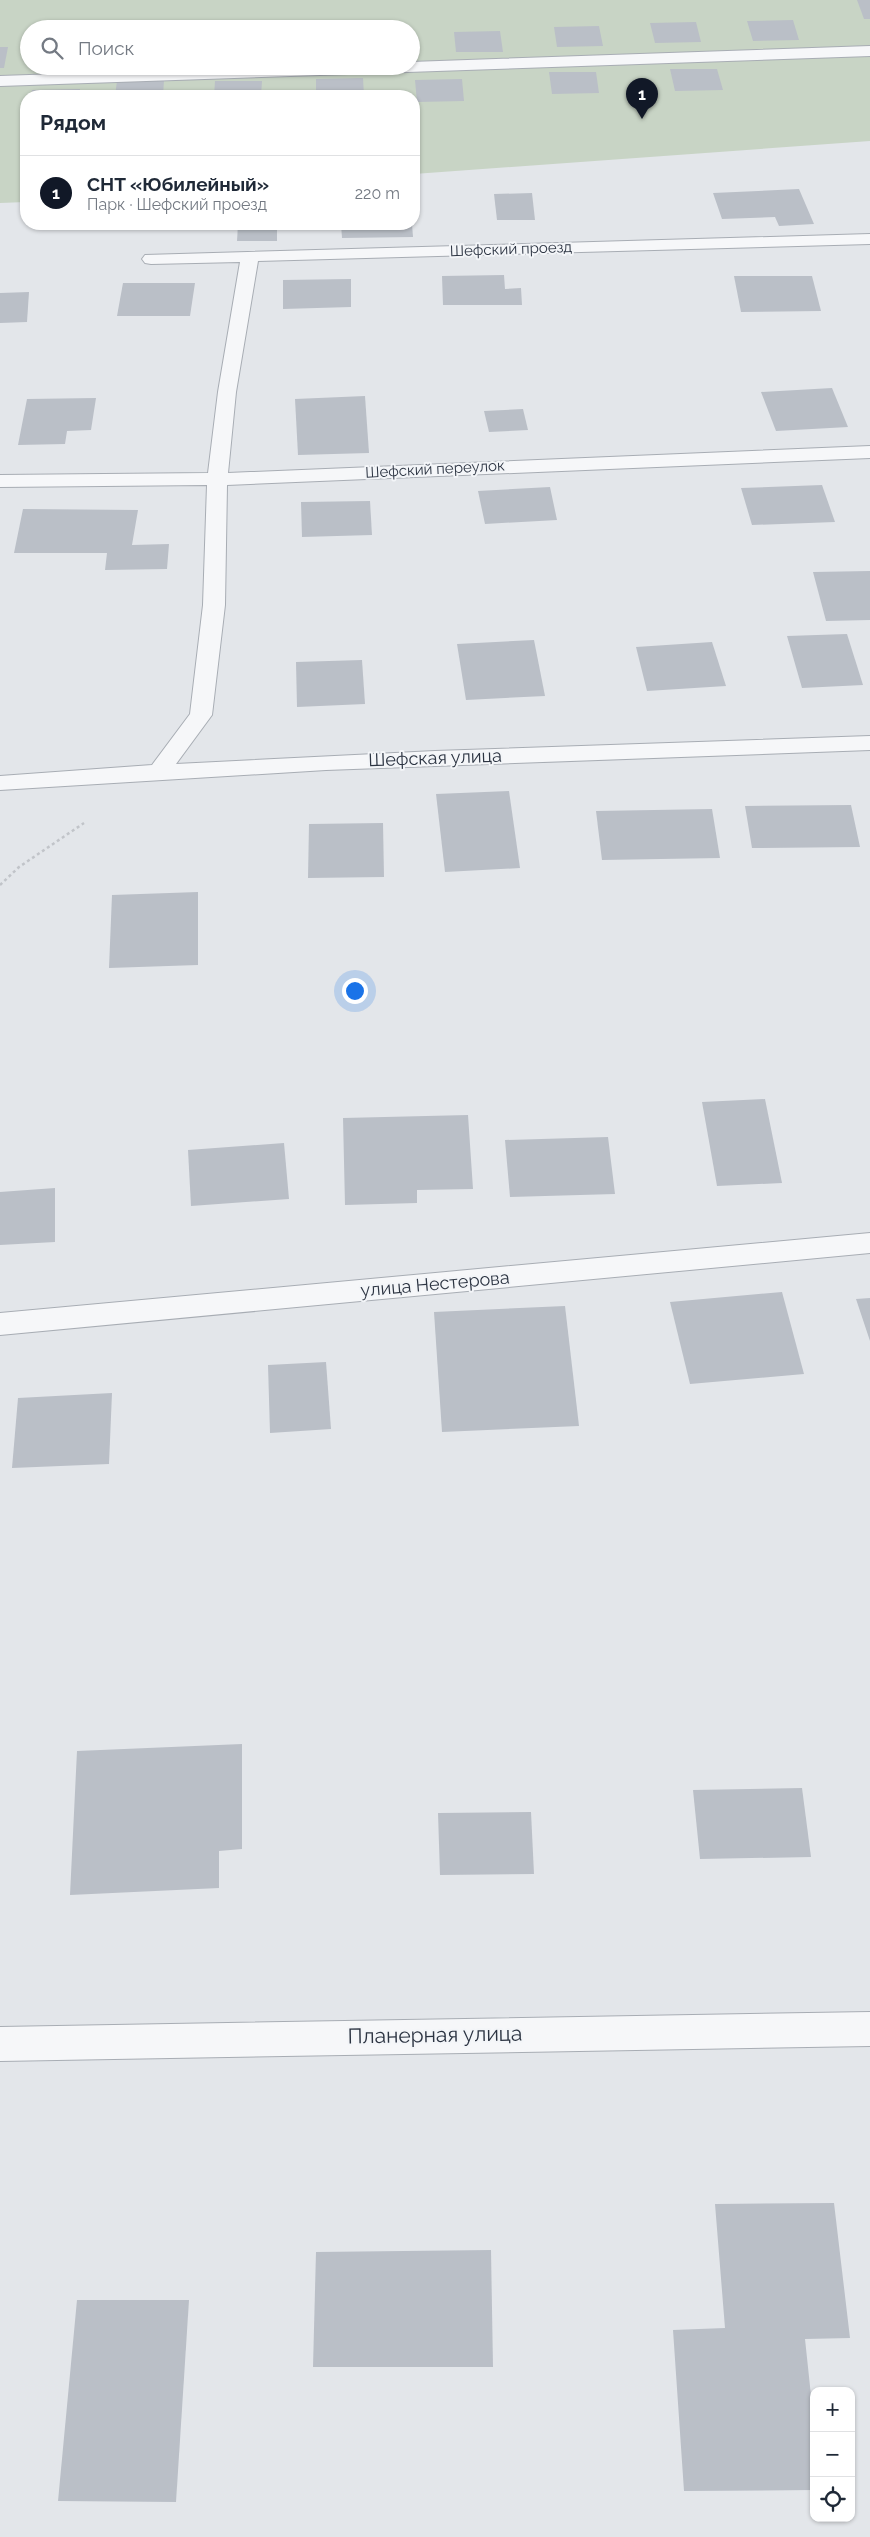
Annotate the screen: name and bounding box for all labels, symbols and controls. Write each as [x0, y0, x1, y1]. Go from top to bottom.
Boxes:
search box [20, 20, 420, 75]
icon: search [38, 34, 66, 62]
text: Поиск [78, 37, 134, 59]
pin: 1 [626, 78, 658, 119]
text: Рядом [40, 110, 106, 135]
text: СНТ «Юбилейный» [87, 173, 269, 195]
text: 1 [52, 184, 60, 203]
text: 220 m [355, 184, 400, 203]
text: Парк · Шефский проезд [87, 195, 267, 214]
street label: Шефский проезд [450, 238, 573, 260]
street label: Шефский переулок [365, 456, 505, 482]
street label: Шефская улица [368, 745, 502, 770]
your location [342, 978, 368, 1004]
street label: улица Нестерова [360, 1267, 510, 1300]
street label: Планерная улица [347, 2020, 523, 2049]
map controls [810, 2387, 855, 2522]
button: + [810, 2387, 855, 2432]
button: − [810, 2432, 855, 2477]
button: locate [810, 2477, 855, 2522]

